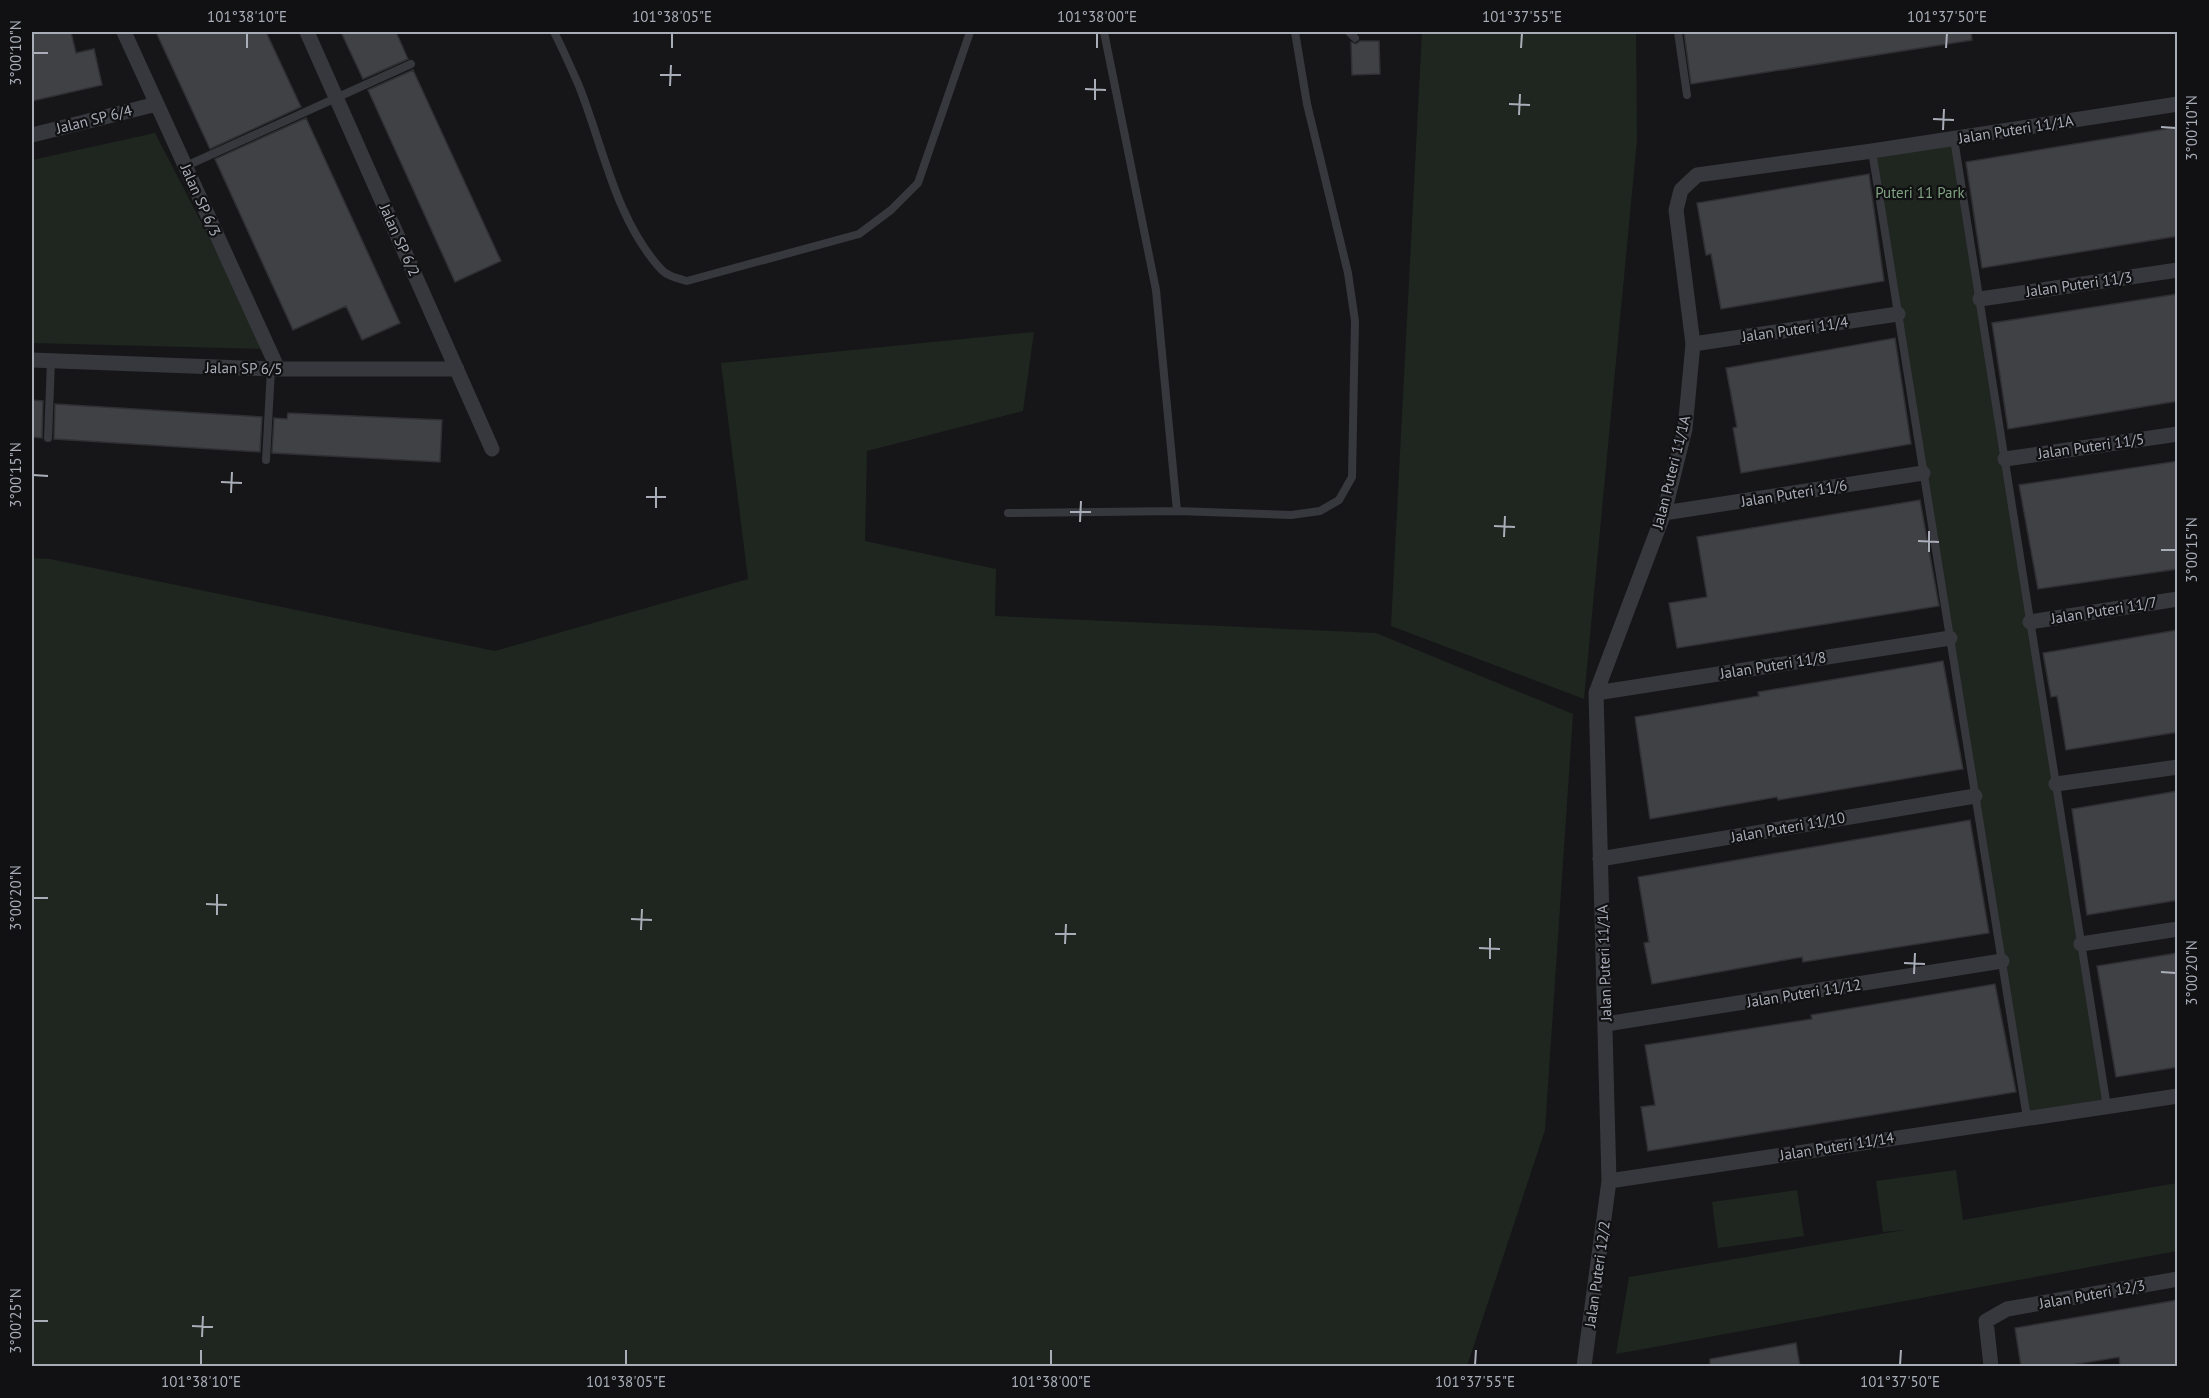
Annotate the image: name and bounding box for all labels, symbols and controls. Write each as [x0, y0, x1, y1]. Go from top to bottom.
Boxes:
text: 101°38'10"E [207, 7, 287, 26]
text: 101°38'05"E [632, 7, 712, 26]
text: 101°38'00"E [1057, 7, 1137, 26]
text: 101°37'55"E [1482, 7, 1562, 26]
text: 101°37'50"E [1907, 7, 1987, 26]
text: 3°00'10"N [6, 20, 25, 86]
text: 3°00'10"N [2182, 95, 2201, 161]
street label: Jalan SP 6/4 [53, 100, 134, 138]
street label: Jalan Puteri 11/1A [1956, 111, 2075, 148]
street label: Jalan SP 6/3 [176, 160, 225, 239]
park label: Puteri 11 Park [1875, 183, 1966, 202]
street label: Jalan SP 6/2 [375, 200, 424, 279]
street label: Jalan Puteri 11/3 [2024, 267, 2133, 301]
street label: Jalan Puteri 11/4 [1740, 312, 1849, 346]
street label: Jalan SP 6/5 [204, 358, 283, 378]
street label: Jalan Puteri 11/1A [1648, 413, 1694, 532]
street label: Jalan Puteri 11/5 [2036, 429, 2145, 463]
text: 3°00'15"N [6, 442, 25, 508]
street label: Jalan Puteri 11/6 [1739, 475, 1848, 511]
text: 3°00'15"N [2182, 517, 2201, 583]
street label: Jalan Puteri 11/7 [2049, 592, 2158, 628]
street label: Jalan Puteri 11/8 [1718, 647, 1827, 683]
street label: Jalan Puteri 11/10 [1729, 808, 1847, 847]
text: 3°00'20"N [6, 865, 25, 931]
street label: Jalan Puteri 11/1A [1592, 904, 1616, 1022]
text: 3°00'20"N [2182, 940, 2201, 1006]
street label: Jalan Puteri 11/12 [1745, 975, 1863, 1012]
street label: Jalan Puteri 11/14 [1778, 1128, 1896, 1165]
street label: Jalan Puteri 12/2 [1580, 1220, 1614, 1329]
street label: Jalan Puteri 12/3 [2037, 1275, 2146, 1313]
text: 3°00'25"N [6, 1288, 25, 1354]
text: 101°38'10"E [161, 1372, 241, 1391]
text: 101°38'05"E [586, 1372, 666, 1391]
text: 101°38'00"E [1011, 1372, 1091, 1391]
text: 101°37'55"E [1435, 1372, 1515, 1391]
text: 101°37'50"E [1860, 1372, 1940, 1391]

